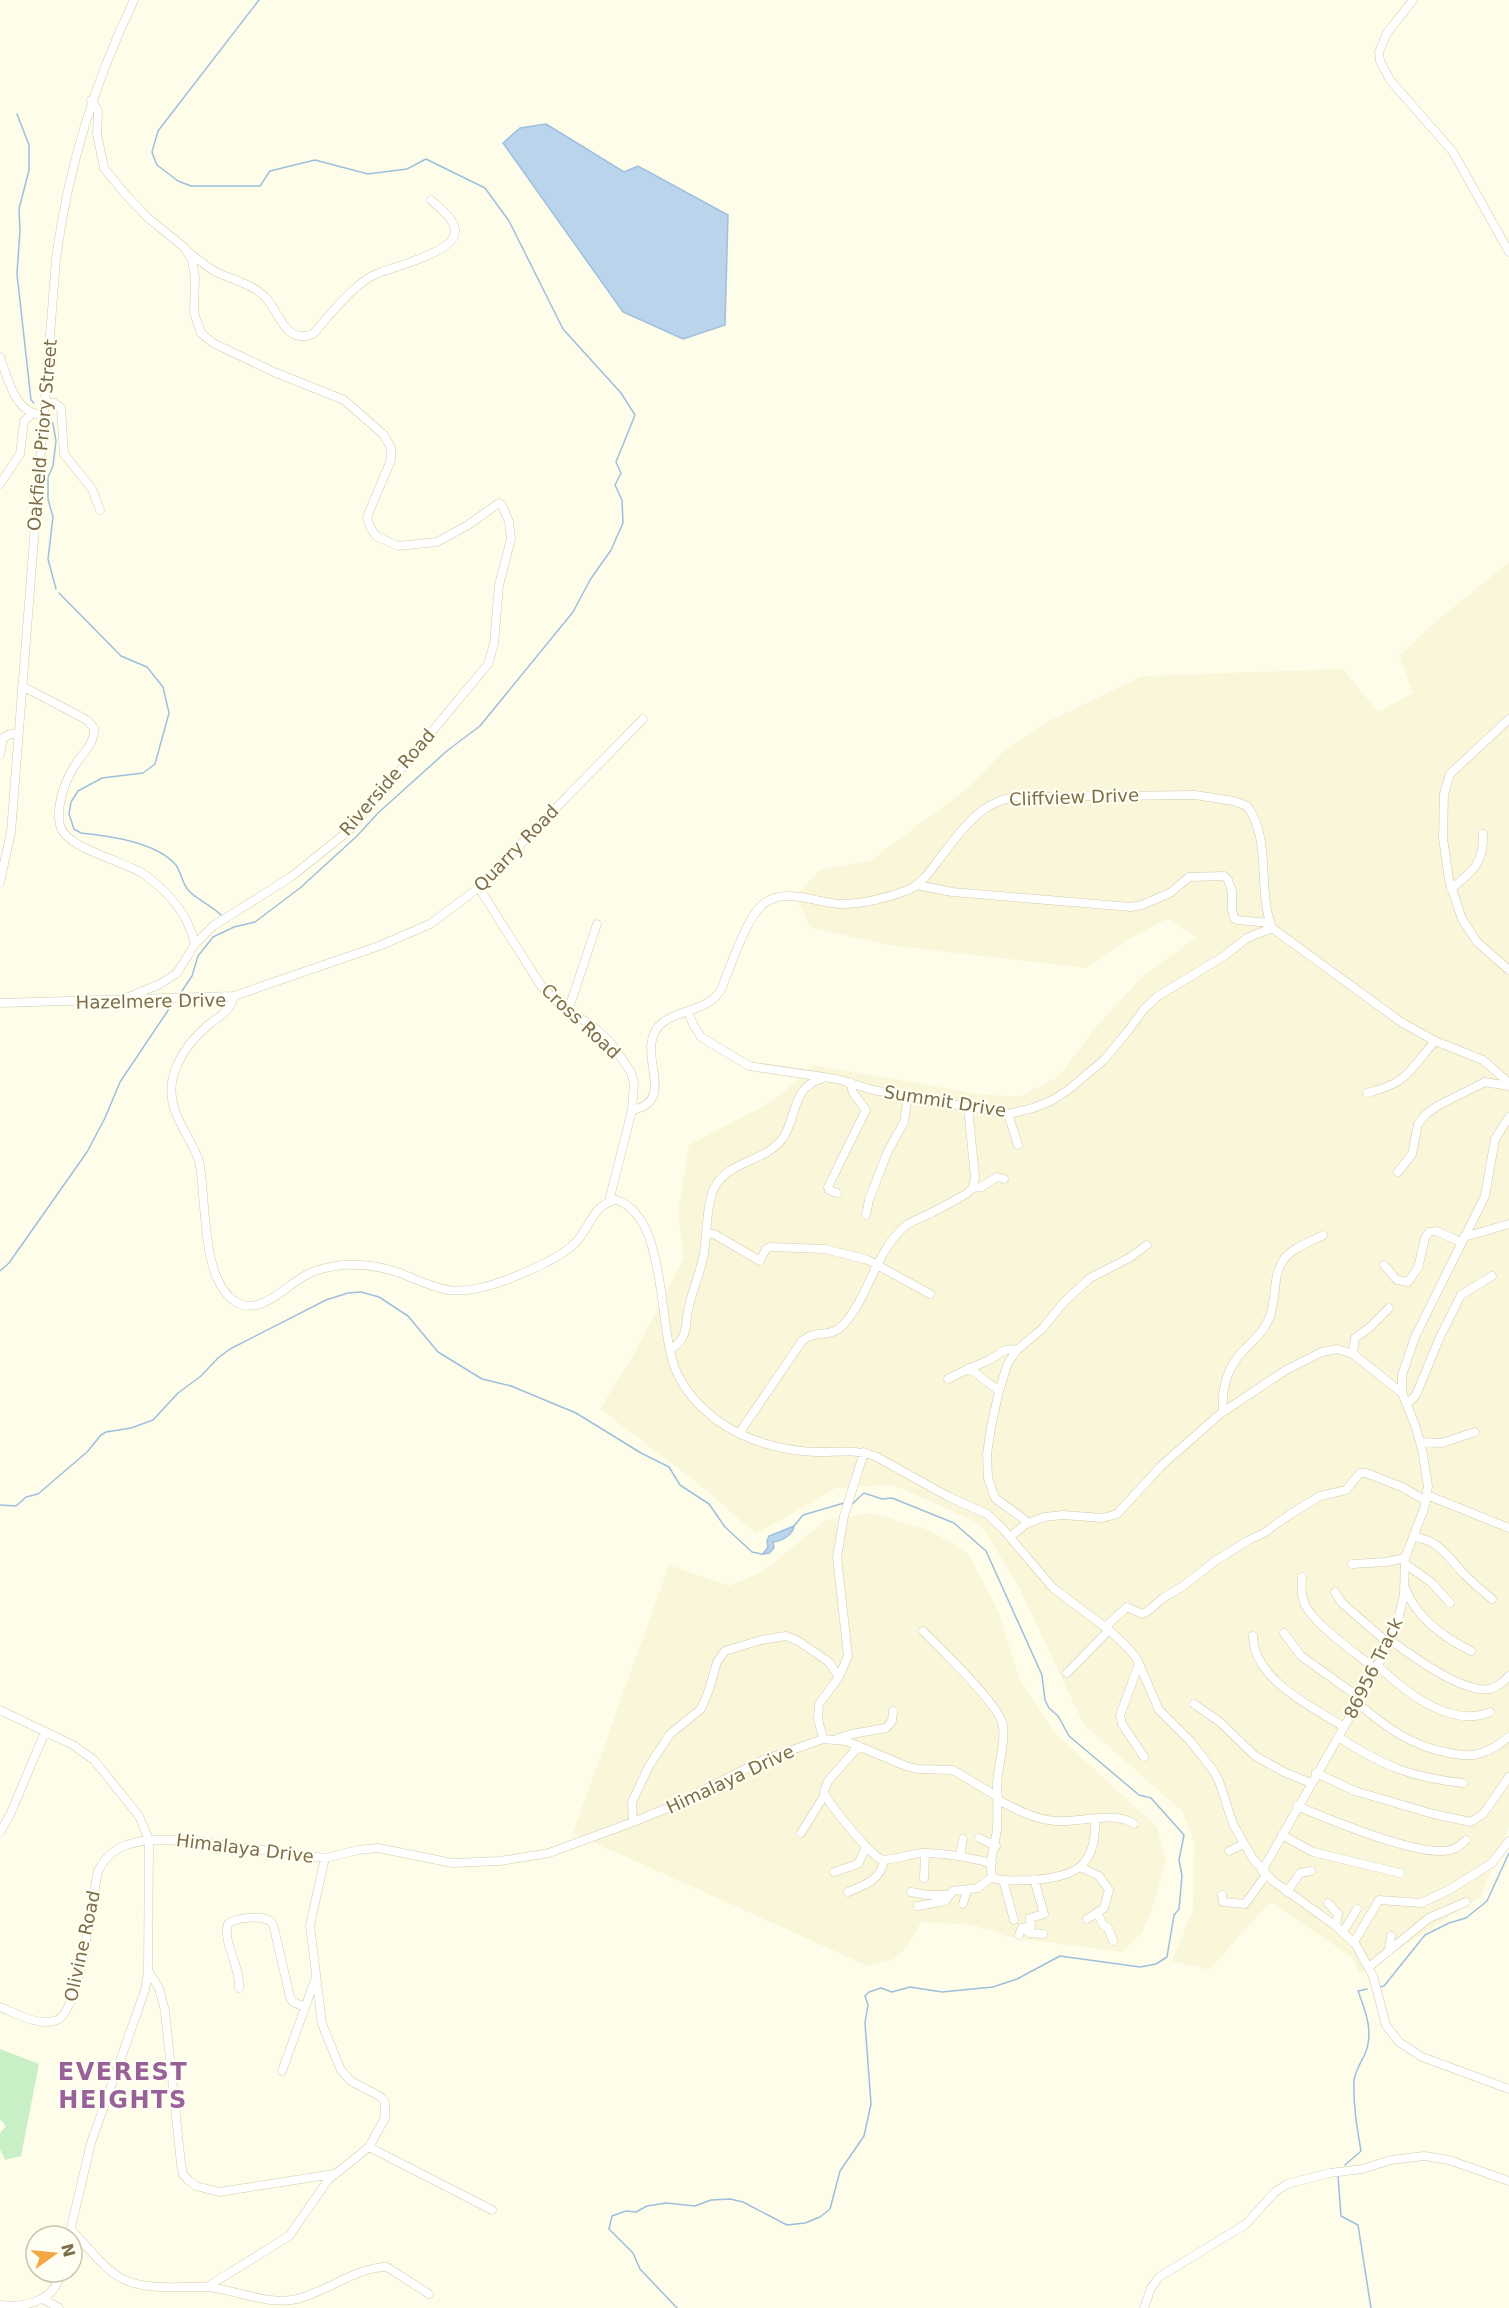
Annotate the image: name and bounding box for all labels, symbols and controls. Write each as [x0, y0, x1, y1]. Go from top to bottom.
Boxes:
street label: Oakfield Priory Street [23, 338, 61, 532]
street label: Riverside Road [335, 724, 439, 840]
street label: Cliffview Drive [1009, 784, 1139, 810]
street label: Quarry Road [469, 800, 563, 896]
street label: Cross Road [537, 979, 625, 1063]
street label: Hazelmere Drive [76, 989, 226, 1013]
street label: Summit Drive [882, 1081, 1008, 1121]
street label: 86956 Track [1339, 1613, 1407, 1722]
street label: Himalaya Drive [663, 1740, 797, 1818]
street label: Himalaya Drive [175, 1829, 315, 1867]
street label: Olivine Road [60, 1888, 104, 2004]
district label: EVEREST HEIGHTS [58, 2058, 188, 2114]
north arrow [24, 2224, 84, 2284]
text: N [57, 2241, 79, 2259]

